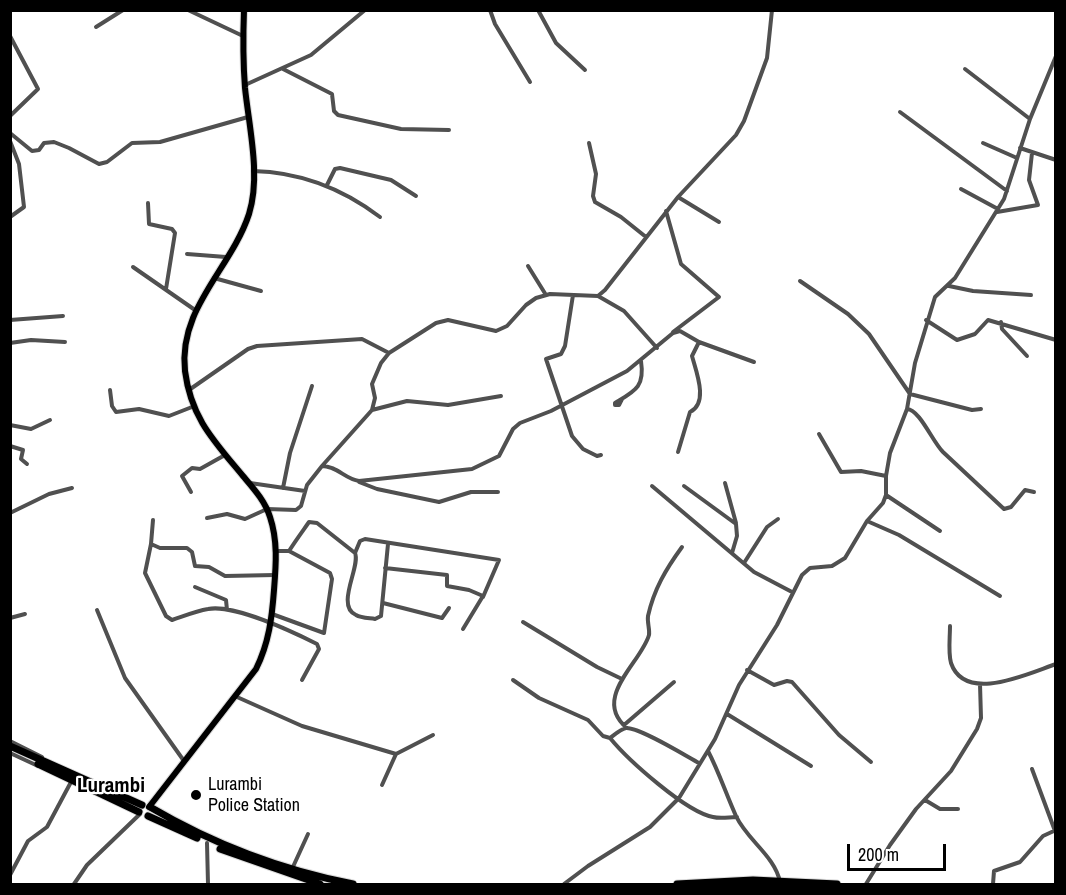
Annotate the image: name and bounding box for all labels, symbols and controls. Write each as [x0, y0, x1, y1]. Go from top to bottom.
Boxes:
district label: Lurambi [77, 773, 145, 799]
place label: Lurambi Police Station [208, 774, 300, 816]
marker: Lurambi Police Station [189, 788, 203, 802]
scale bar [850, 832, 949, 870]
text: 200 m [858, 842, 899, 867]

